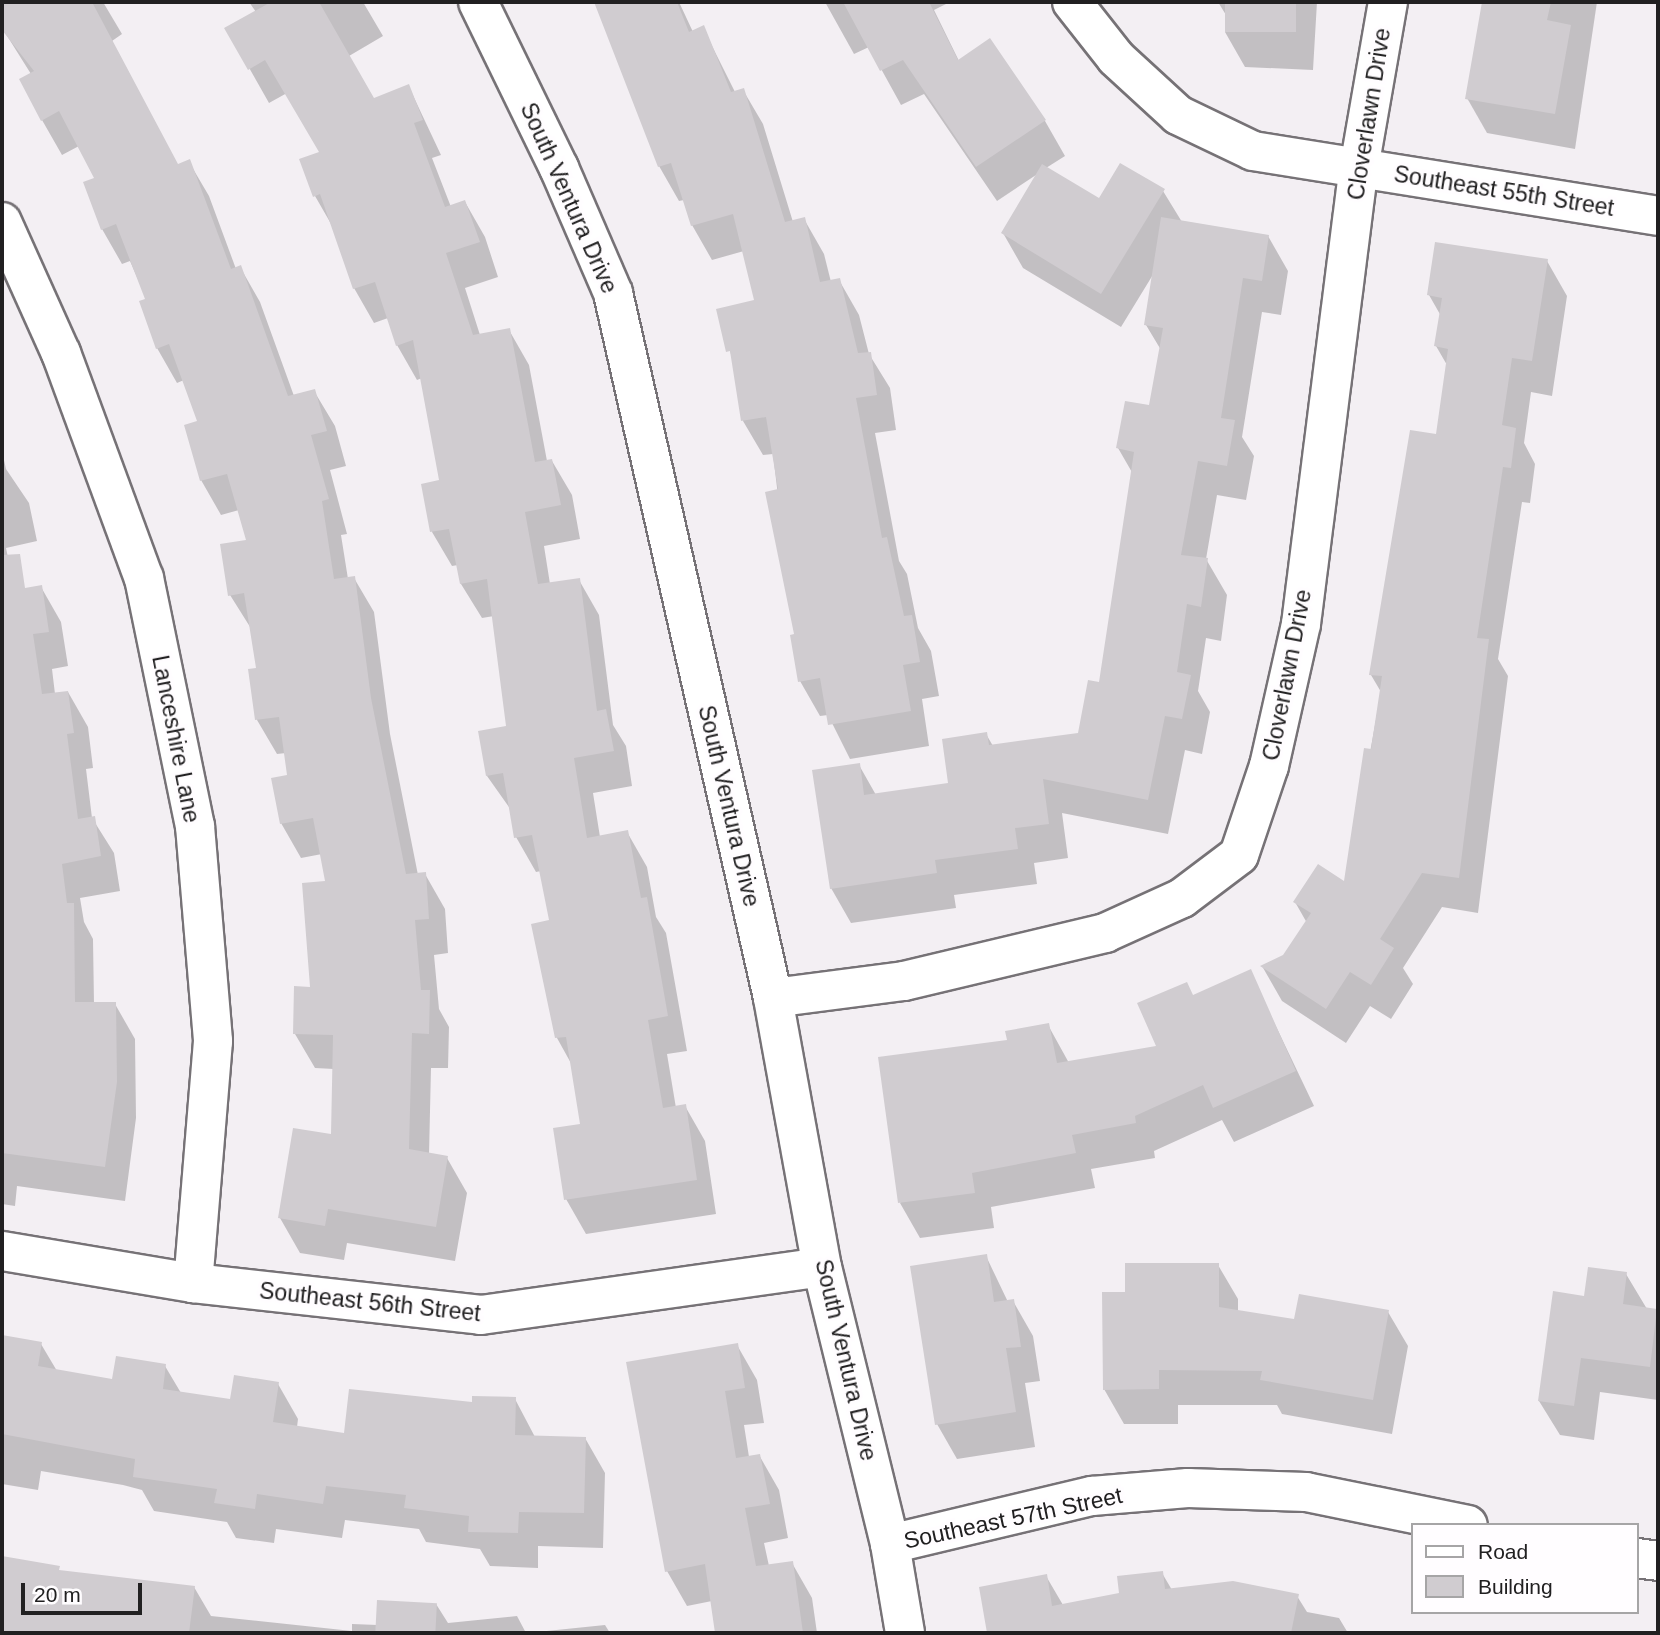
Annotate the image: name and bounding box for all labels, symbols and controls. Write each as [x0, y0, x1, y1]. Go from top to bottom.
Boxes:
street label: Cloverlawn Drive [1342, 26, 1396, 202]
street label: South Ventura Drive [515, 98, 623, 298]
street label: Southeast 55th Street [1392, 160, 1616, 222]
street label: Cloverlawn Drive [1257, 587, 1317, 763]
street label: Lanceshire Lane [146, 653, 206, 825]
street label: South Ventura Drive [692, 703, 766, 909]
street label: South Ventura Drive [809, 1257, 883, 1463]
street label: Southeast 56th Street [258, 1277, 482, 1327]
street label: Southeast 57th Street [901, 1481, 1125, 1555]
legend [1412, 1523, 1639, 1614]
text: Road [1478, 1540, 1528, 1563]
scale bar [24, 1568, 145, 1612]
text: Building [1478, 1575, 1553, 1598]
text: 20 m [34, 1583, 81, 1606]

